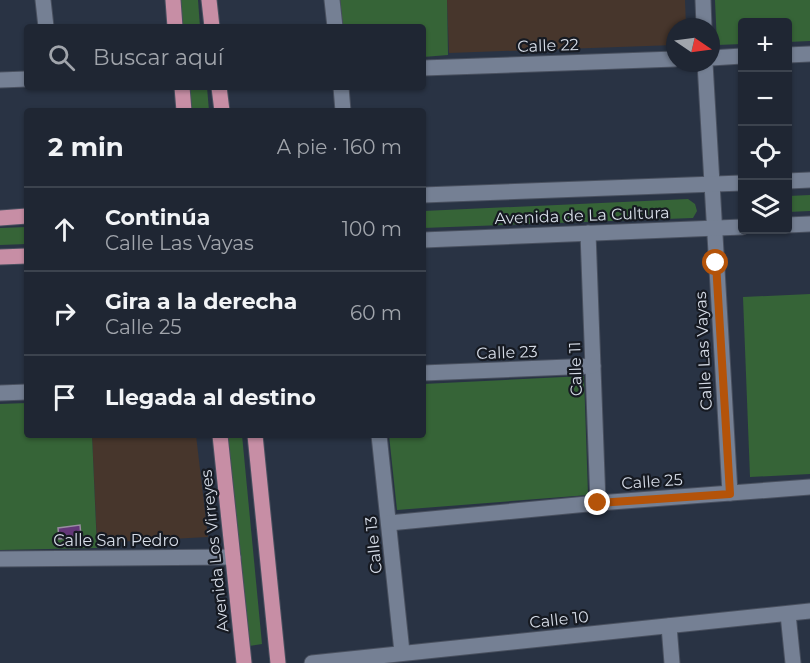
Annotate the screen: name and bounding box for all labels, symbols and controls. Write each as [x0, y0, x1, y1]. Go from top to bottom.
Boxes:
north arrow [666, 18, 720, 72]
map controls [738, 18, 792, 234]
button: + [738, 18, 792, 72]
search box [24, 24, 426, 90]
street label: Calle 22 [517, 35, 579, 56]
icon: search [45, 41, 78, 74]
text: Buscar aquí [93, 44, 224, 71]
button: − [738, 72, 792, 126]
button: locate [738, 126, 792, 180]
text: 2 min [48, 131, 124, 163]
text: A pie · 160 m [277, 135, 402, 159]
button: layers [738, 180, 792, 234]
street label: Avenida de La Cultura [494, 203, 670, 228]
text: Continúa [105, 204, 210, 231]
icon: ahead [48, 213, 81, 246]
text: 100 m [342, 217, 402, 241]
text: Calle Las Vayas [105, 231, 254, 255]
route start [702, 249, 728, 275]
text: Gira a la derecha [105, 288, 297, 315]
street label: Calle Las Vayas [691, 291, 716, 411]
icon: right [48, 297, 81, 330]
text: 60 m [350, 301, 402, 325]
text: Calle 25 [105, 315, 182, 339]
street label: Calle 11 [565, 341, 586, 397]
street label: Calle 23 [476, 342, 538, 363]
icon: arrive [48, 381, 81, 414]
text: Llegada al destino [105, 384, 316, 411]
street label: Avenida Los Virreyes [196, 469, 232, 633]
street label: Calle 25 [621, 470, 683, 493]
route end [584, 489, 610, 515]
street label: Calle 13 [361, 515, 386, 575]
street label: Calle San Pedro [53, 531, 179, 550]
street label: Calle 10 [528, 607, 590, 632]

